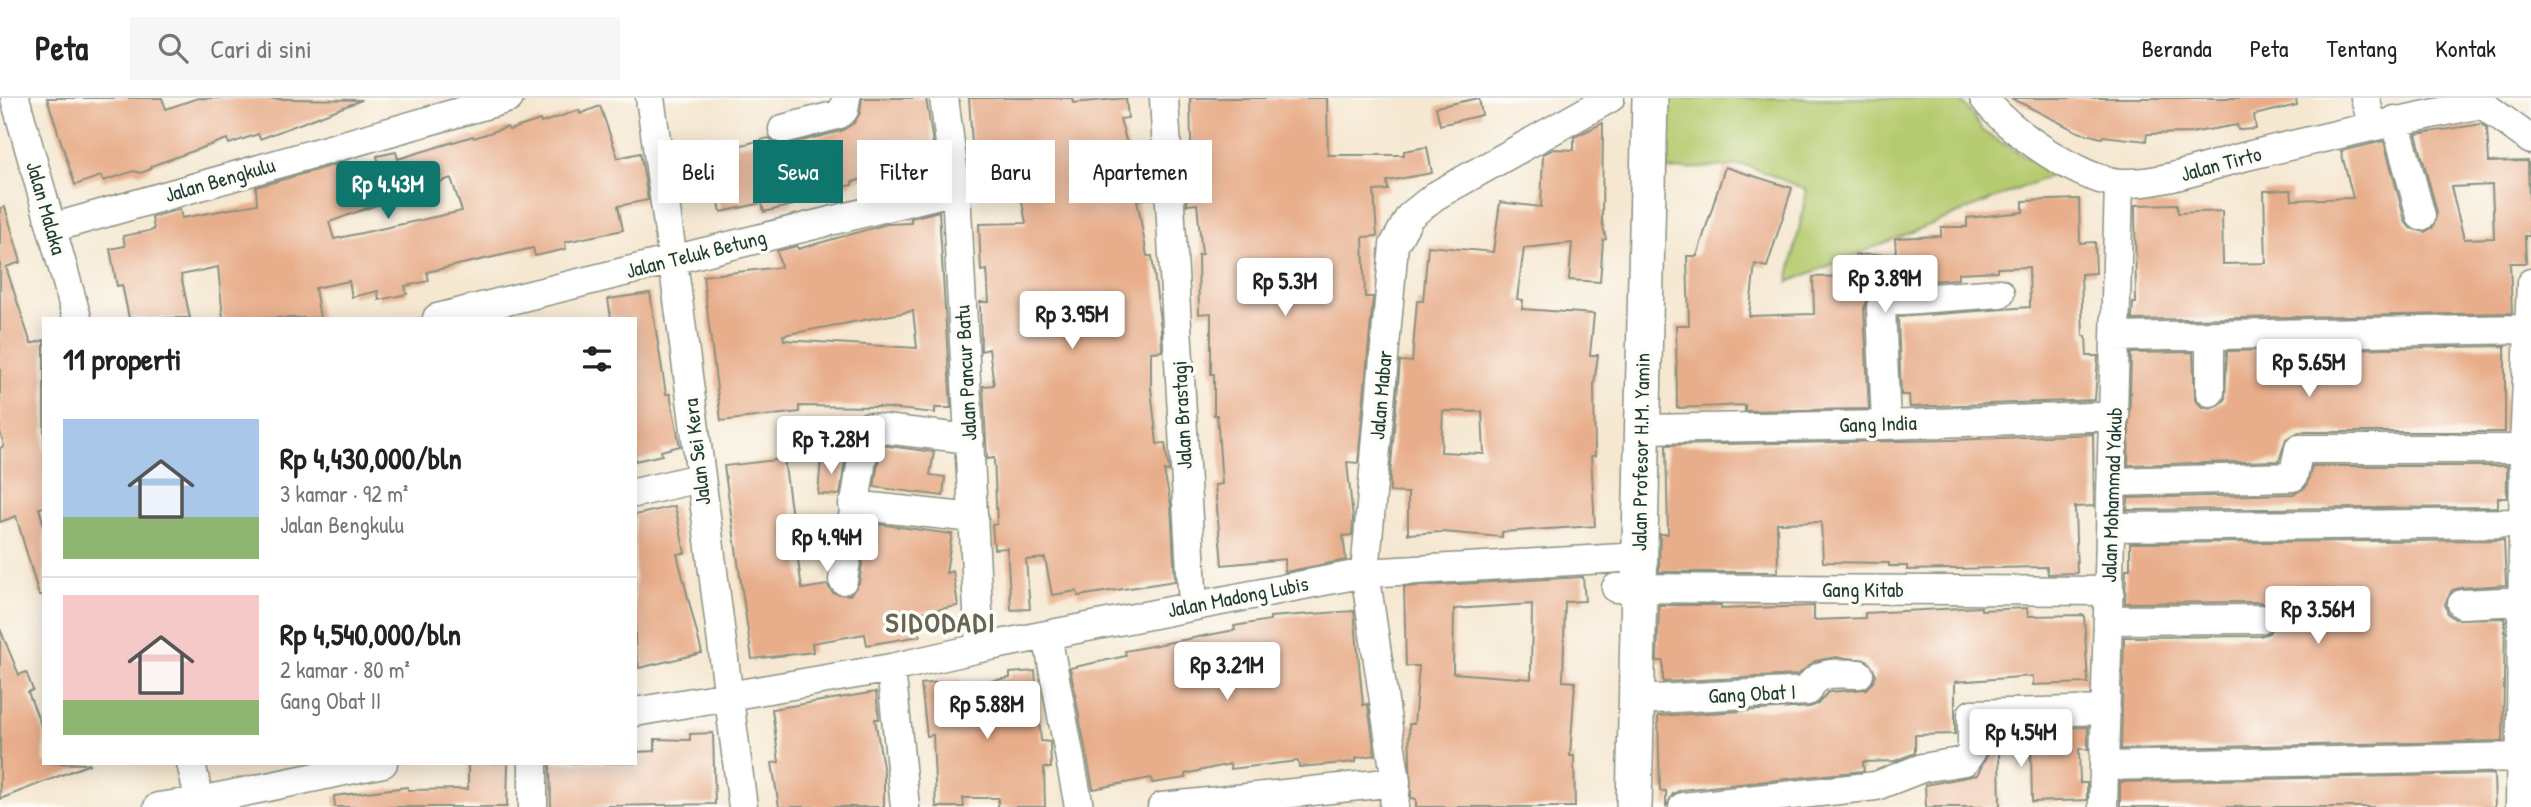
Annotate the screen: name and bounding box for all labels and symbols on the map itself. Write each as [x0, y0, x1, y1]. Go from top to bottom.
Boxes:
street label: Jalan Tirto [2177, 139, 2264, 188]
street label: Jalan Bengkulu [162, 150, 279, 209]
street label: Jalan Malaka [19, 158, 74, 258]
pin: Rp 4.43M [316, 162, 460, 221]
street label: Jalan Teluk Betung [623, 222, 769, 285]
pin: Rp 3.89M [1813, 256, 1957, 315]
pin: Rp 5.3M [1220, 258, 1350, 318]
pin: Rp 3.95M [1000, 292, 1144, 351]
street label: Jalan Pancur Batu [947, 304, 984, 442]
pin: Rp 5.65M [2237, 340, 2381, 399]
street label: Jalan Mabar [1362, 349, 1399, 441]
street label: Jalan Profesor H.M. Yamin [1624, 353, 1657, 551]
street label: Jalan Brastagi [1164, 360, 1199, 470]
street label: Jalan Sei Kera [676, 397, 717, 507]
street label: Jalan Mohammad Yakub [2094, 407, 2129, 583]
street label: Gang India [1839, 408, 1917, 439]
pin: Rp 7.28M [759, 416, 903, 476]
pin: Rp 4.94M [755, 514, 899, 574]
street label: Jalan Madong Lubis [1165, 569, 1311, 624]
street label: Gang Kitab [1822, 575, 1904, 604]
pin: Rp 3.56M [2246, 587, 2390, 646]
district label: SIDODADI [885, 603, 997, 641]
pin: Rp 3.21M [1155, 642, 1299, 702]
street label: Gang Obat I [1708, 677, 1796, 710]
pin: Rp 5.88M [915, 682, 1059, 741]
pin: Rp 4.54M [1949, 710, 2093, 769]

